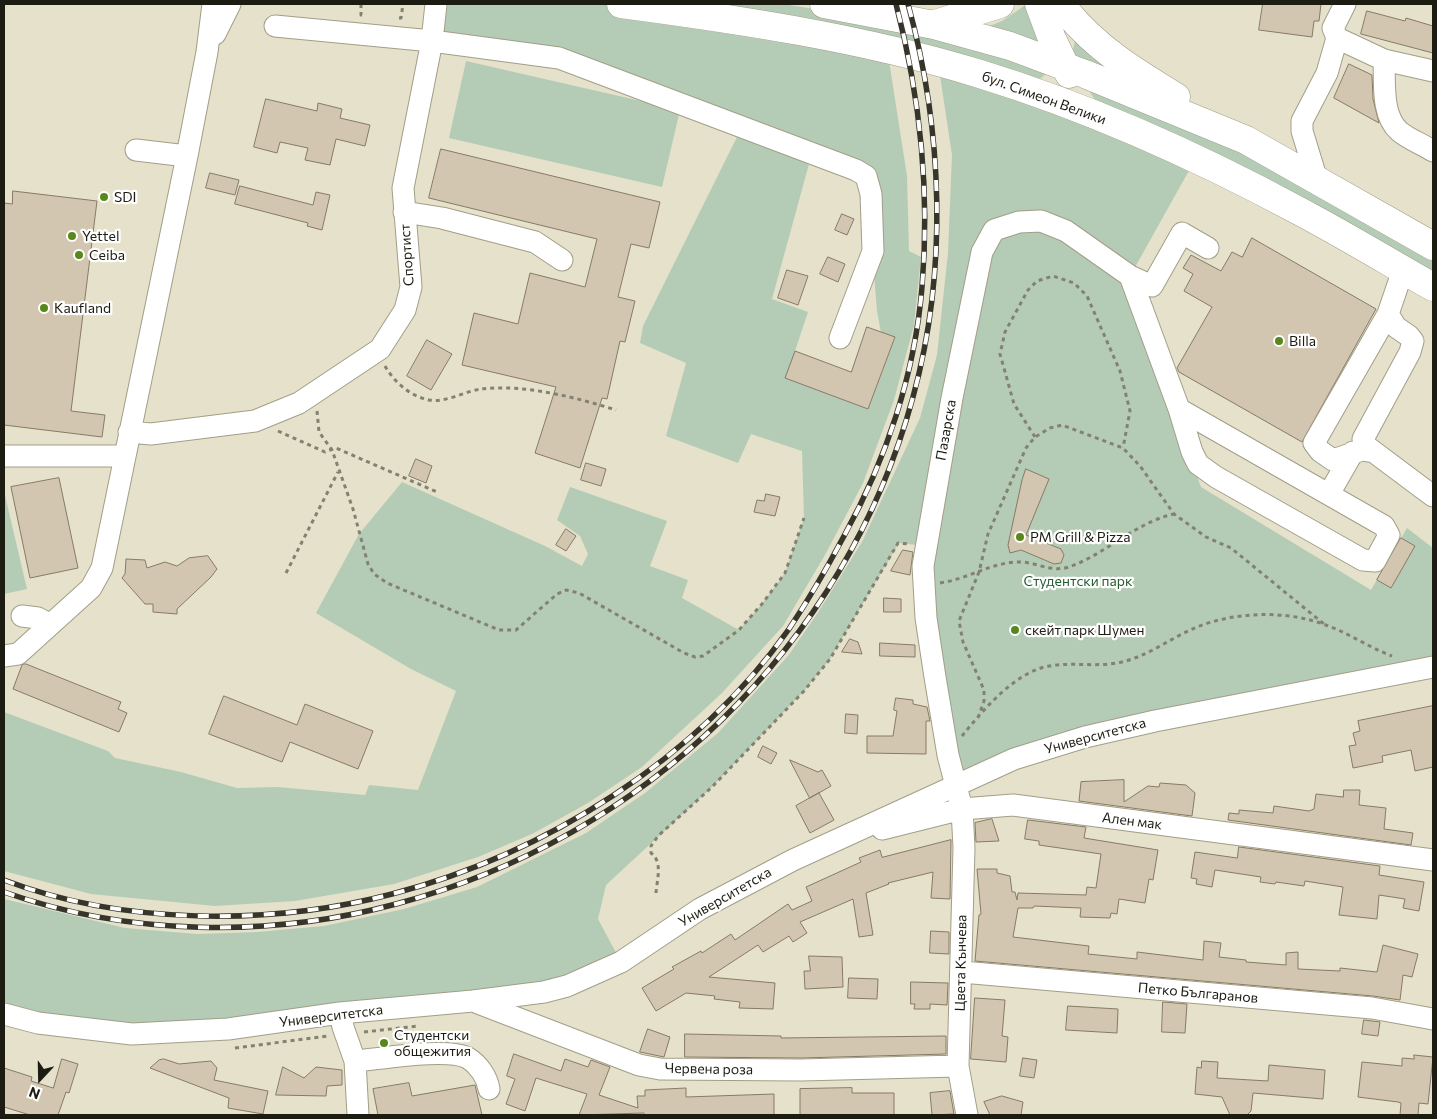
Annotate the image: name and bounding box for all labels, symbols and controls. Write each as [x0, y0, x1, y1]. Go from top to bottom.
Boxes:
street label: бул. Симеон Велики [980, 68, 1108, 128]
place label: SDI [114, 189, 136, 205]
marker: SDI [98, 191, 110, 203]
street label: Спортист [396, 223, 418, 287]
place label: Yettel [82, 228, 119, 244]
marker: Yettel [66, 230, 78, 242]
place label: Ceiba [89, 247, 125, 263]
marker: Ceiba [73, 249, 85, 261]
place label: Kaufland [54, 300, 111, 316]
marker: Kaufland [38, 302, 50, 314]
place label: Billa [1289, 333, 1316, 349]
marker: Billa [1273, 335, 1285, 347]
street label: Пазарска [932, 398, 960, 462]
place label: PM Grill & Pizza [1030, 529, 1130, 545]
marker: PM Grill & Pizza [1014, 531, 1026, 543]
park label: Студентски парк [1024, 573, 1132, 589]
place label: скейт парк Шумен [1025, 622, 1144, 638]
marker: скейт парк Шумен [1009, 624, 1021, 636]
street label: Университетска [1042, 714, 1148, 758]
street label: Ален мак [1101, 809, 1163, 833]
street label: Университетска [676, 864, 774, 930]
street label: Цвета Кънчева [952, 914, 970, 1012]
street label: Петко Българанов [1137, 979, 1259, 1007]
street label: Университетска [278, 1001, 384, 1031]
place label: Студентски общежития [394, 1027, 471, 1060]
marker: Студентски общежития [378, 1037, 390, 1049]
north arrow [15, 1054, 65, 1104]
street label: Червена роза [665, 1060, 753, 1078]
text: N [26, 1084, 42, 1103]

